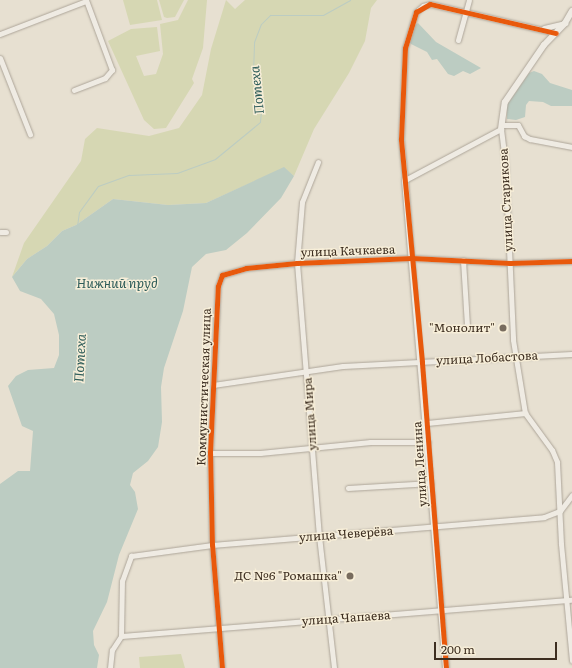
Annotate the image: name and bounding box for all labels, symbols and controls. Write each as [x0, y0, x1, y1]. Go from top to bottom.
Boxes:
water label: Потеха [247, 65, 267, 115]
street label: улица Старикова [496, 148, 516, 252]
street label: улица Качкаева [300, 242, 396, 260]
water label: Нижний пруд [76, 275, 158, 291]
street label: Коммунистическая улица [194, 308, 214, 466]
place label: "Монолит" [429, 321, 495, 335]
marker: "Монолит" [498, 323, 508, 333]
water label: Потеха [71, 333, 89, 383]
street label: улица Лобастова [436, 348, 538, 368]
street label: улица Мира [300, 377, 320, 451]
street label: улица Ленина [410, 421, 430, 507]
street label: улица Чеверёва [298, 524, 394, 544]
place label: ДС №6 "Ромашка" [234, 569, 342, 583]
marker: ДС №6 "Ромашка" [345, 571, 355, 581]
street label: улица Чапаева [301, 608, 391, 628]
scale bar [436, 634, 559, 660]
text: 200 m [441, 640, 475, 658]

